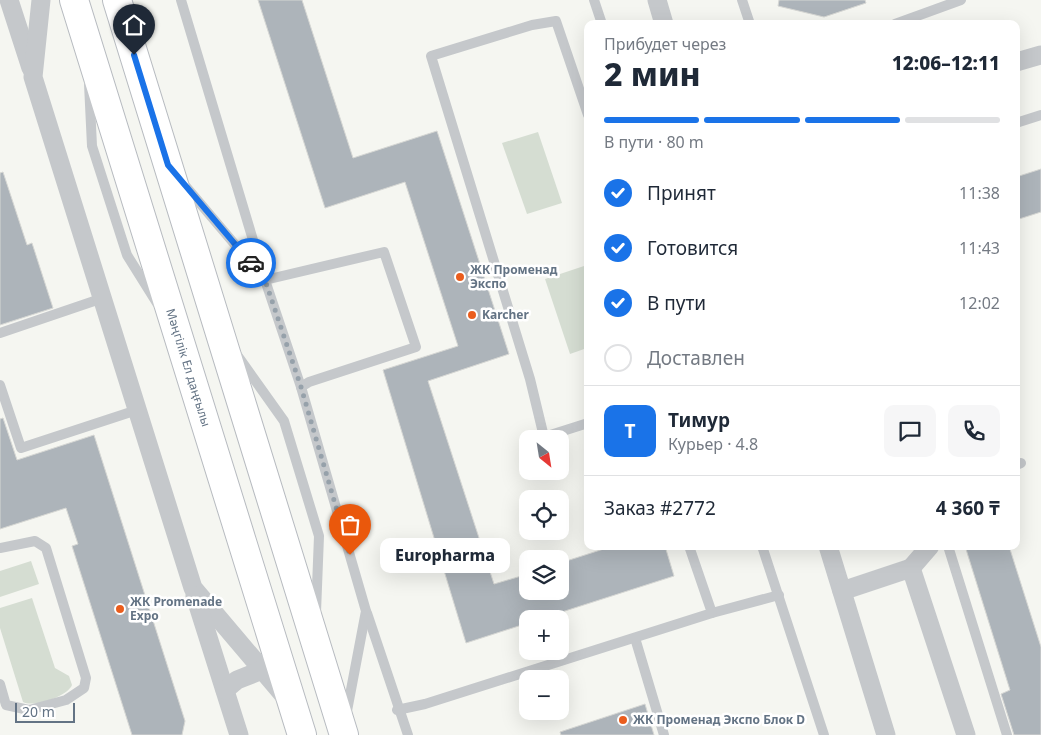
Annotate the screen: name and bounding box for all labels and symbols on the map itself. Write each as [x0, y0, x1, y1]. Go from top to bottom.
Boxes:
pin [113, 4, 155, 55]
courier [226, 238, 276, 288]
place label: ЖК Променад Экспо [470, 261, 558, 292]
marker: ЖК Променад Экспо [454, 271, 466, 283]
street label: Мәңгілік Ел даңғылы [162, 306, 215, 429]
place label: Karcher [482, 306, 529, 323]
marker: Karcher [466, 309, 478, 321]
north arrow [519, 430, 569, 480]
pin [329, 504, 371, 555]
callout: Europharma [380, 538, 510, 572]
place label: ЖК Promenade Expo [130, 593, 222, 624]
marker: ЖК Promenade Expo [114, 603, 126, 615]
scale bar [15, 700, 75, 723]
place label: ЖК Променад Экспо Блок D [633, 711, 805, 728]
marker: ЖК Променад Экспо Блок D [617, 714, 629, 726]

